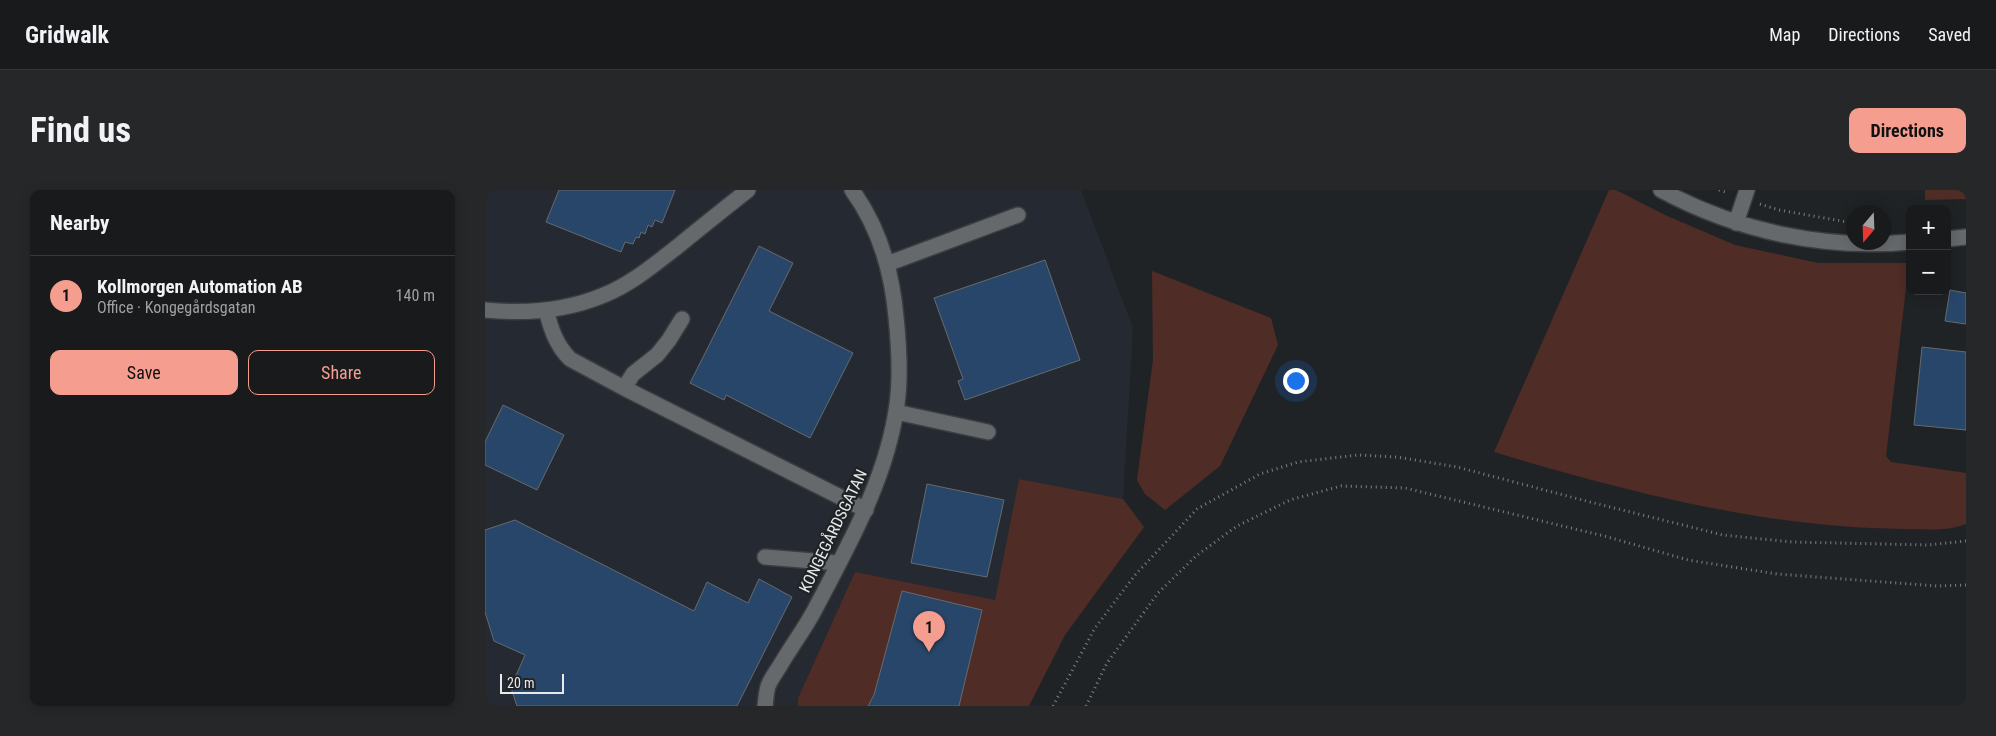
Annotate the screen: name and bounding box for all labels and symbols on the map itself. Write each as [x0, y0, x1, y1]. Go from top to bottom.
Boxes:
north arrow [1846, 205, 1891, 250]
your location [1283, 368, 1309, 394]
street label: KONGEGÅRDSGATAN [794, 466, 871, 596]
pin: 1 [913, 611, 945, 652]
scale bar [500, 671, 564, 694]

